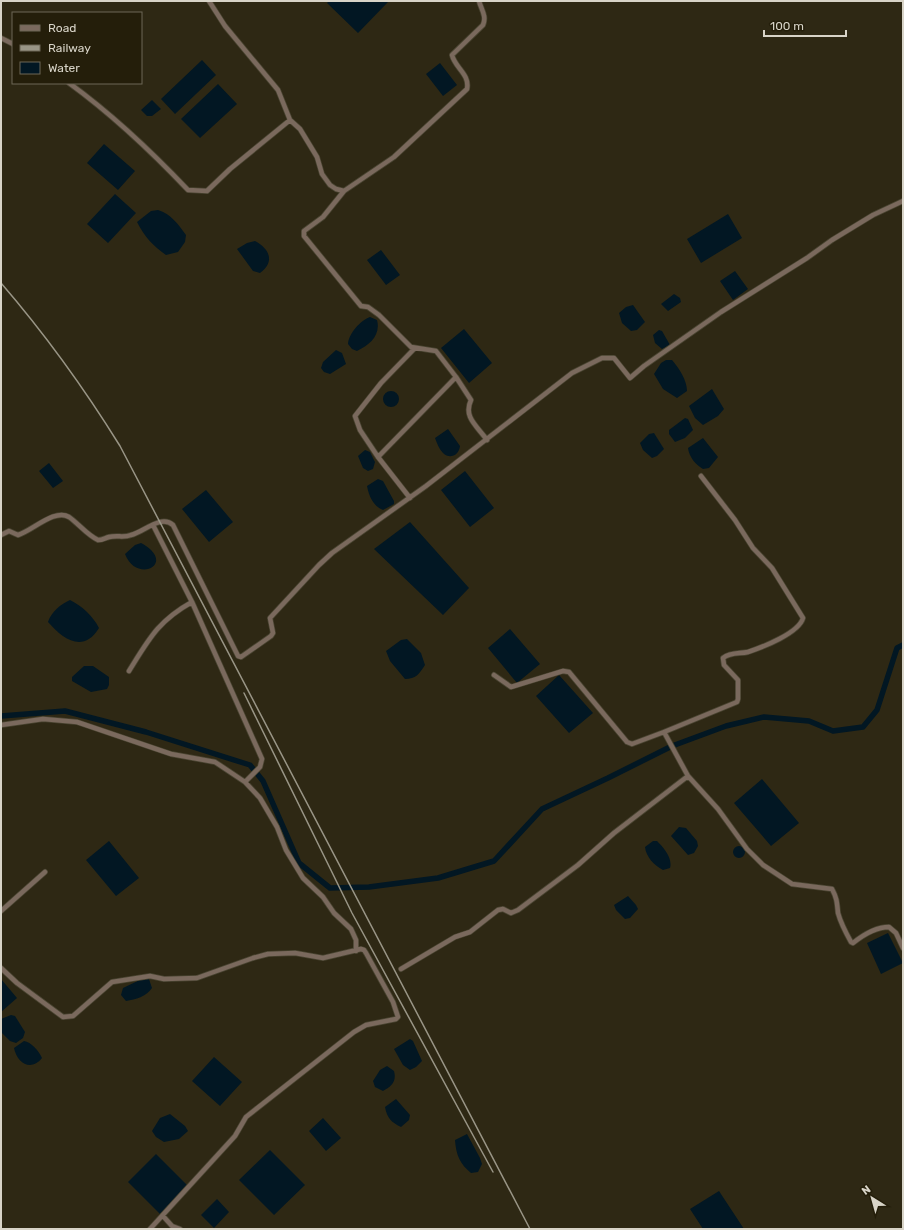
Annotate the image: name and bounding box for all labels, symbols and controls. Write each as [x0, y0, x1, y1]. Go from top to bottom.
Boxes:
legend [12, 12, 142, 84]
scale bar [764, 12, 846, 38]
text: 100 m [770, 19, 804, 33]
text: Road [48, 21, 76, 35]
text: Railway [48, 41, 91, 55]
text: Water [48, 61, 80, 75]
north arrow [852, 1178, 892, 1218]
text: N [859, 1183, 873, 1198]

